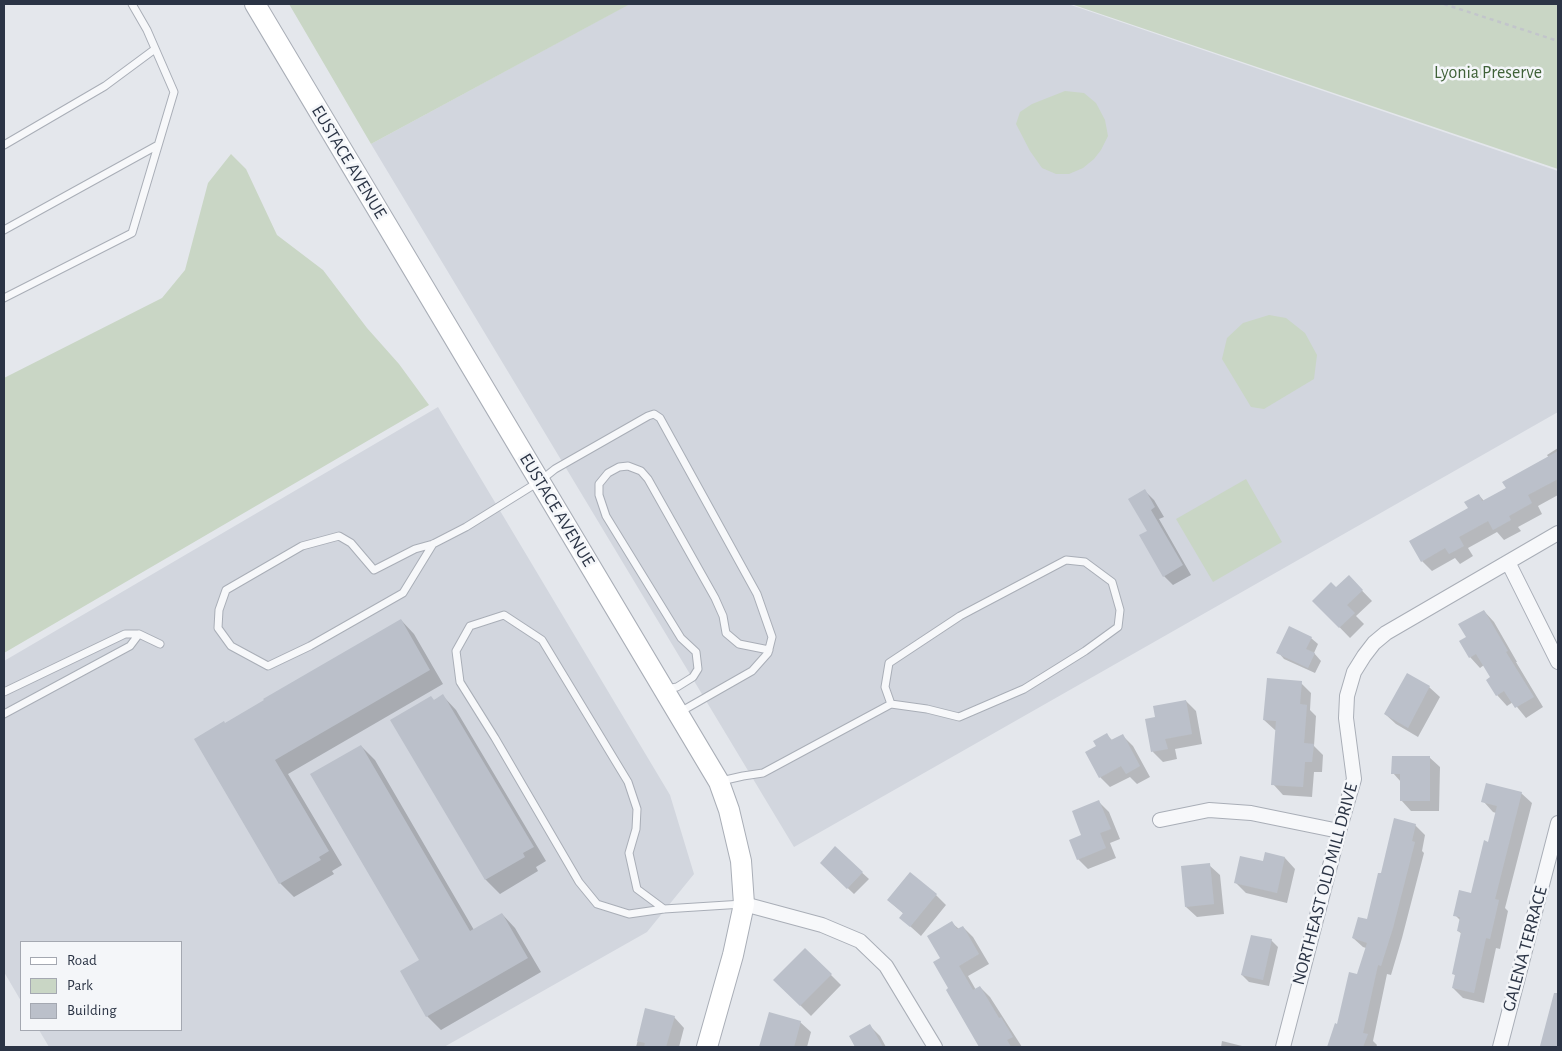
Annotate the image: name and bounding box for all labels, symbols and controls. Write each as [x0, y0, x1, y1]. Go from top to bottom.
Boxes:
park label: Lyonia Preserve [1434, 62, 1542, 84]
street label: EUSTACE AVENUE [307, 101, 391, 223]
street label: EUSTACE AVENUE [515, 449, 599, 571]
street label: NORTHEAST OLD MILL DRIVE [1288, 781, 1362, 987]
street label: GALENA TERRACE [1498, 884, 1552, 1014]
legend [20, 941, 182, 1031]
text: Road [67, 953, 97, 968]
text: Park [67, 978, 93, 993]
text: Building [67, 1003, 117, 1018]

